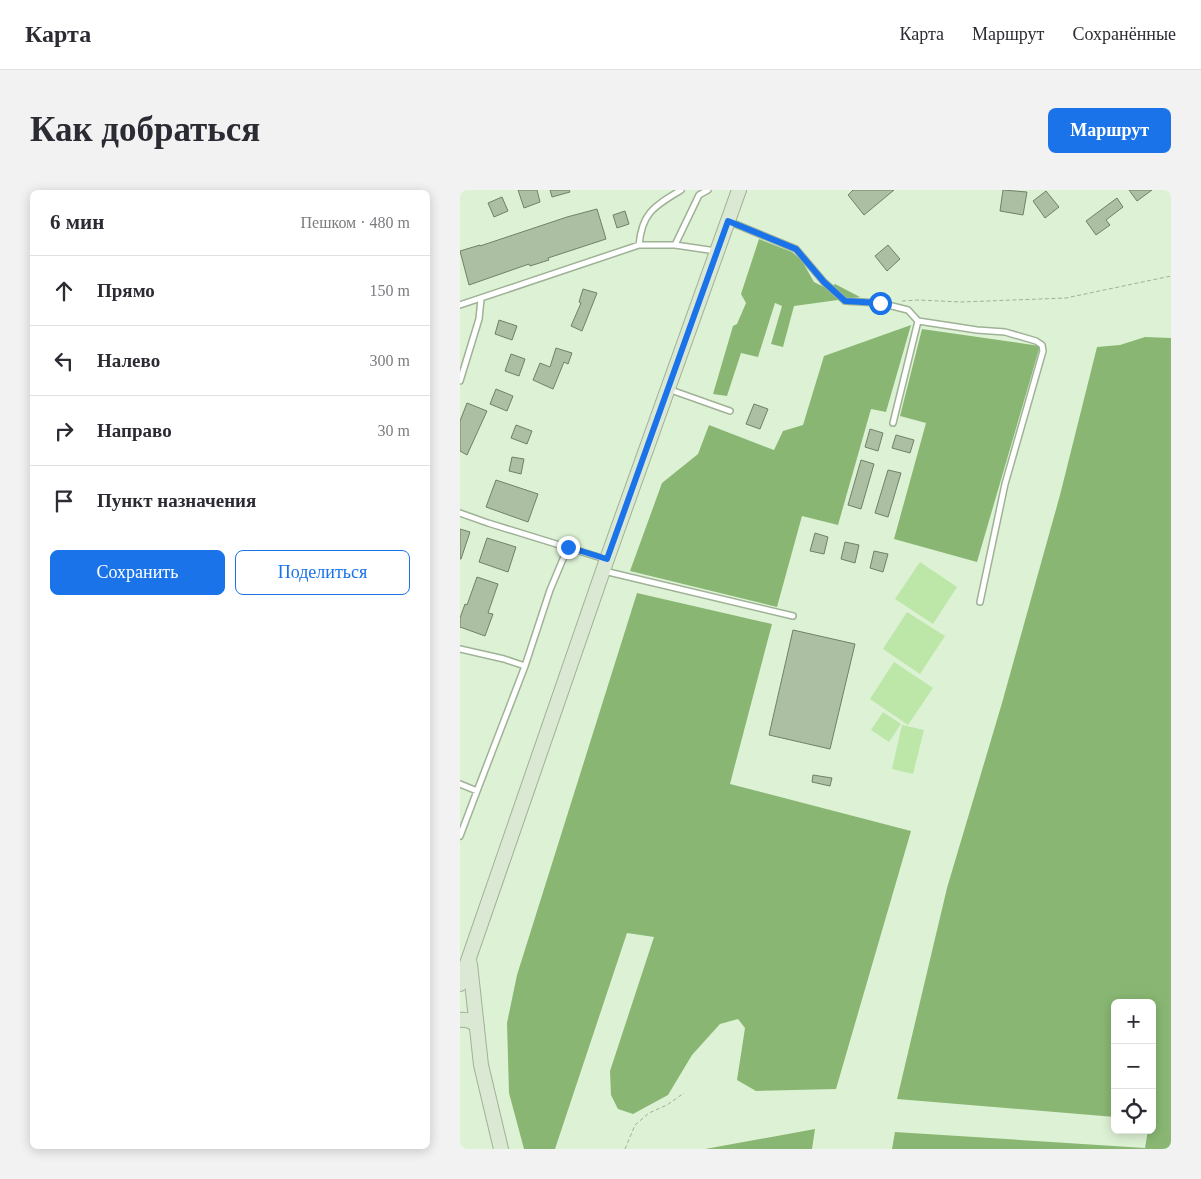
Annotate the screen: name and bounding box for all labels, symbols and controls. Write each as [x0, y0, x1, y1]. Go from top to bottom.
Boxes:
text: Карта [25, 21, 91, 47]
text: Карта [899, 24, 944, 44]
text: Маршрут [972, 24, 1044, 44]
text: Сохранённые [1072, 24, 1176, 44]
button: Маршрут [1048, 108, 1171, 153]
text: Как добраться [30, 110, 260, 149]
text: 6 мин [50, 210, 104, 234]
text: Пешком · 480 m [300, 214, 410, 231]
icon: ahead [50, 277, 78, 305]
text: Прямо [97, 280, 155, 301]
text: 150 m [370, 282, 410, 299]
route start [869, 292, 892, 315]
icon: left [50, 347, 78, 375]
text: Налево [97, 350, 160, 371]
text: 300 m [370, 352, 410, 369]
icon: right [50, 417, 78, 445]
text: Направо [97, 420, 172, 441]
text: 30 m [378, 422, 410, 439]
icon: arrive [50, 487, 78, 515]
text: Пункт назначения [97, 490, 256, 511]
route end [557, 536, 580, 559]
button: Сохранить [50, 550, 225, 595]
button: Поделиться [235, 550, 410, 595]
map controls [1111, 999, 1156, 1134]
button: + [1111, 999, 1156, 1044]
button: − [1111, 1044, 1156, 1089]
button: locate [1111, 1089, 1156, 1134]

